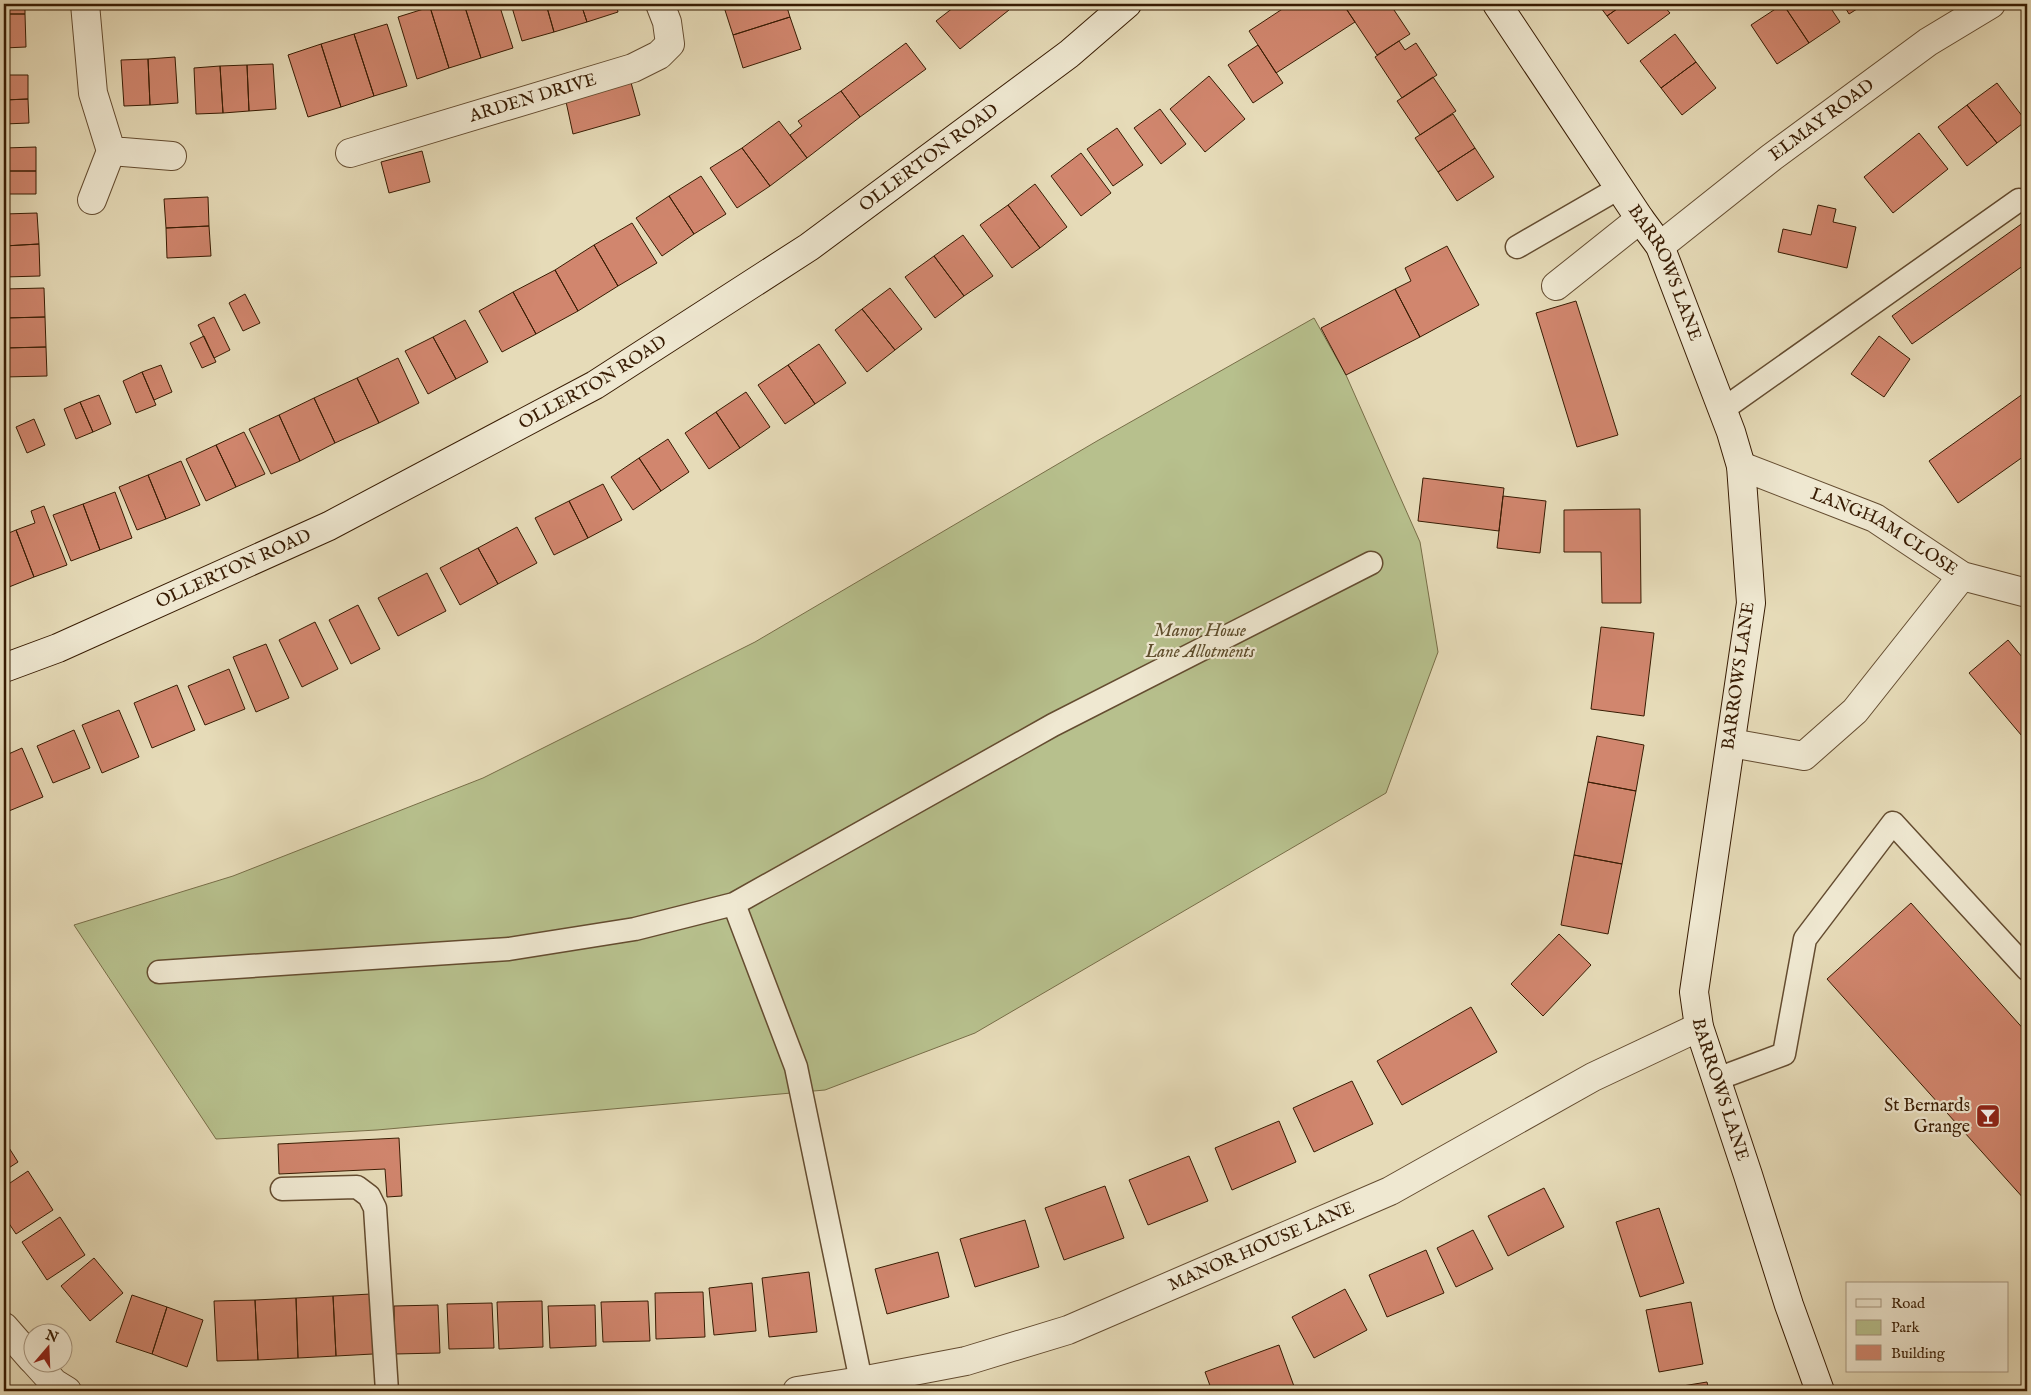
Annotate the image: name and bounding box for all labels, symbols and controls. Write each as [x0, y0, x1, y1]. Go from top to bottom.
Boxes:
street label: ARDEN DRIVE [466, 68, 599, 128]
street label: ELMAY ROAD [1765, 74, 1879, 167]
street label: OLLERTON ROAD [855, 99, 1003, 217]
street label: BARROWS LANE [1622, 200, 1707, 344]
street label: OLLERTON ROAD [515, 330, 671, 435]
street label: LANGHAM CLOSE [1807, 483, 1962, 581]
street label: OLLERTON ROAD [152, 524, 315, 614]
street label: BARROWS LANE [1717, 601, 1761, 751]
park label: Manor House Lane Allotments [1144, 620, 1255, 664]
street label: BARROWS LANE [1686, 1017, 1754, 1164]
place label: St Bernards Grange [1884, 1095, 1970, 1139]
bar icon: St Bernards Grange [1975, 1103, 2001, 1129]
street label: MANOR HOUSE LANE [1165, 1196, 1358, 1297]
legend [1846, 1282, 2008, 1372]
text: Road [1891, 1294, 1926, 1313]
text: Park [1891, 1318, 1921, 1337]
north arrow [22, 1322, 72, 1372]
text: N [42, 1326, 61, 1347]
text: Building [1891, 1344, 1946, 1363]

